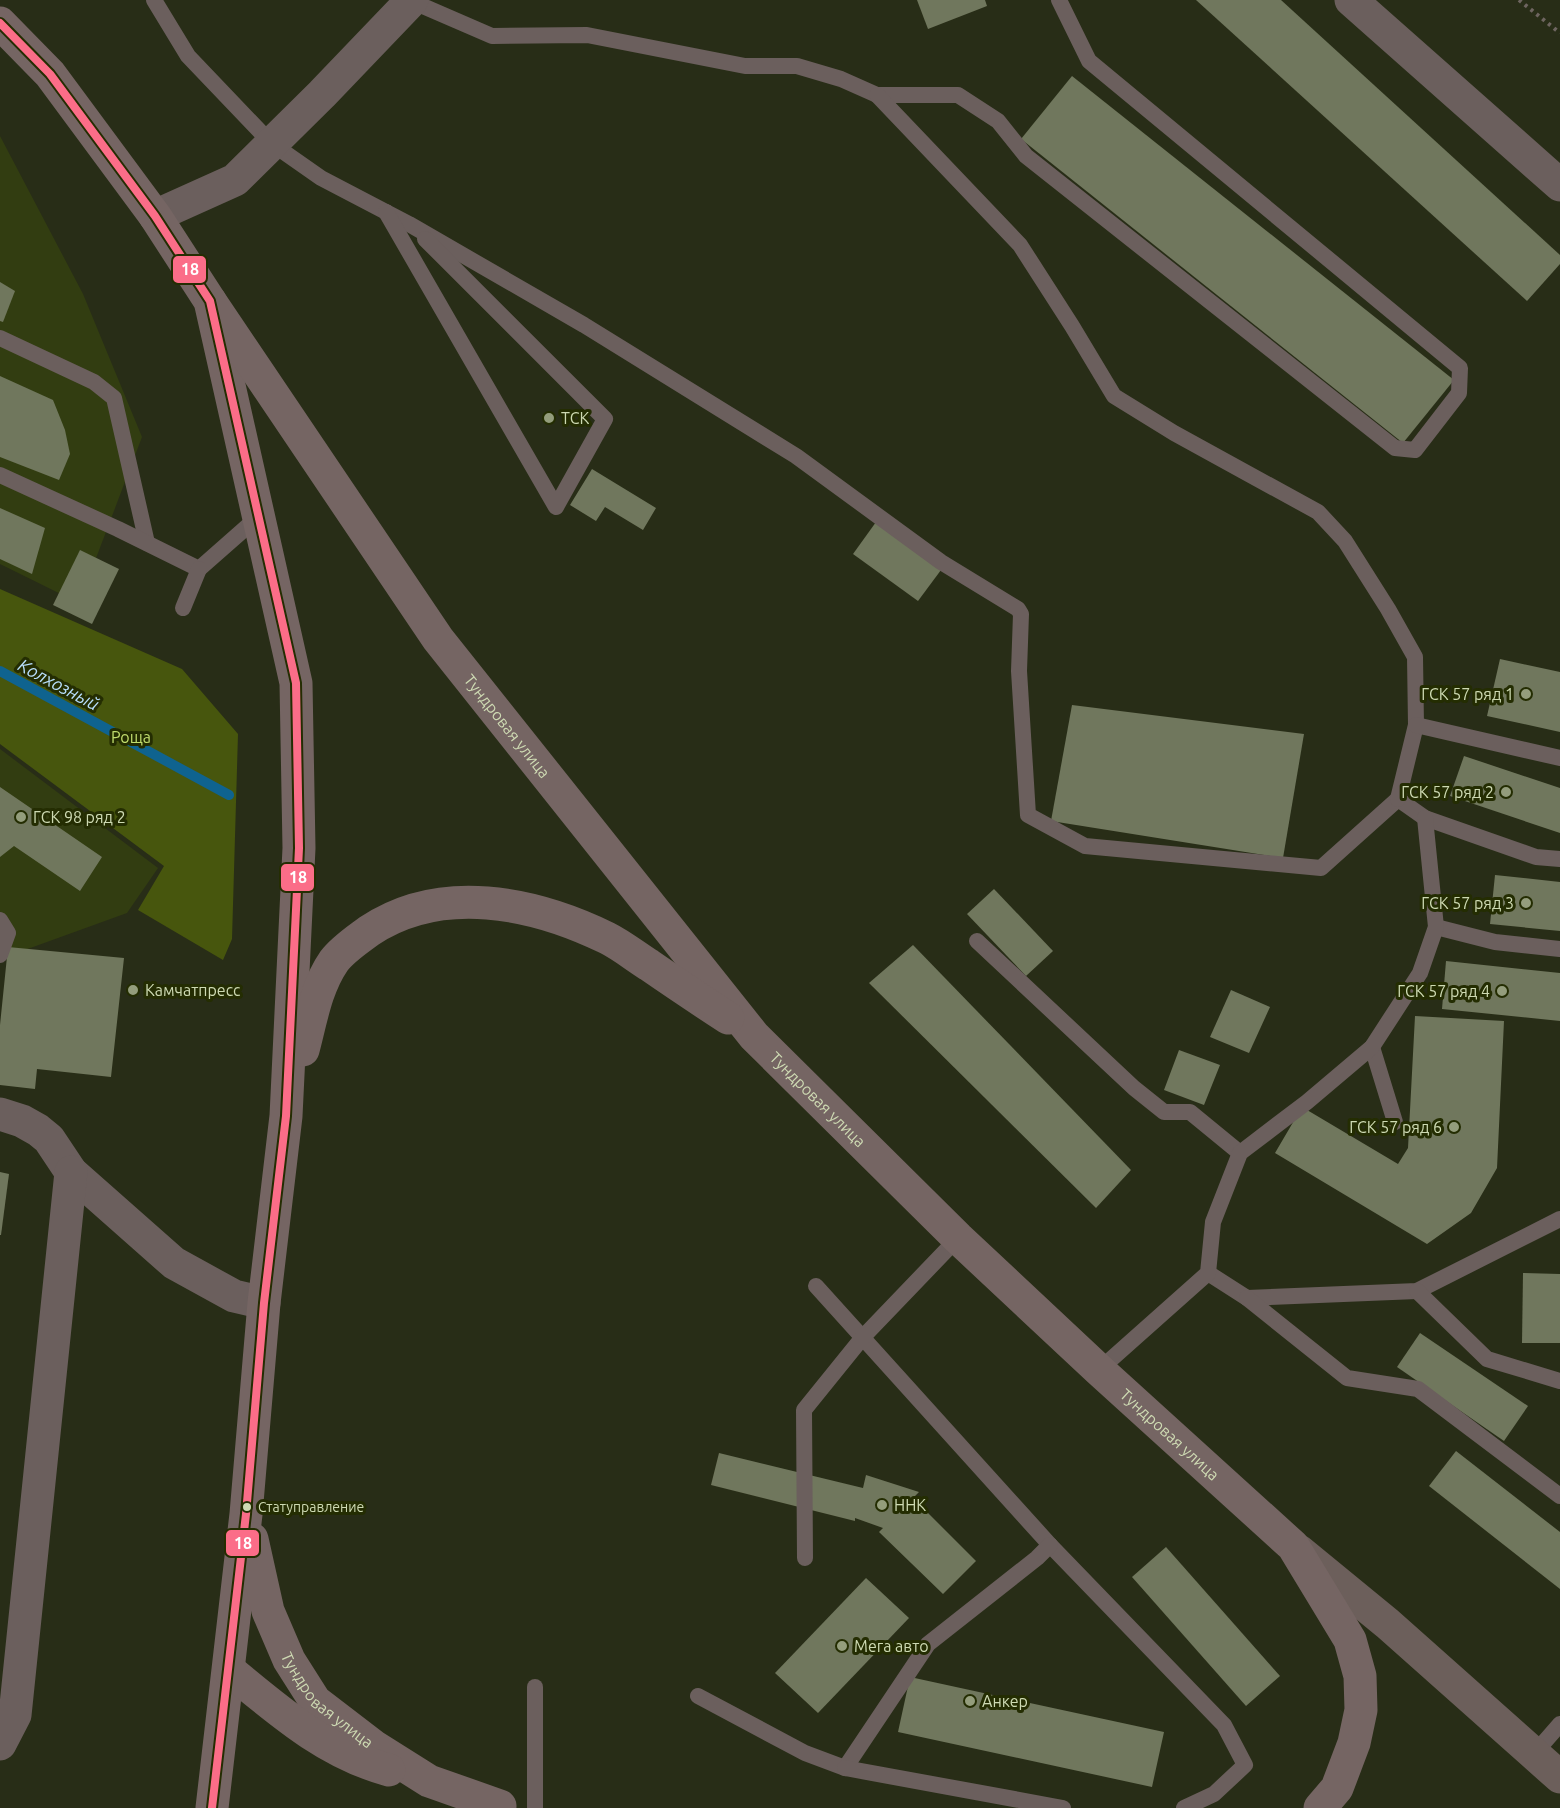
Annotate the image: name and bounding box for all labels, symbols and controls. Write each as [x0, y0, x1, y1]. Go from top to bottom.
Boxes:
line badge: 18 [172, 255, 207, 284]
text: 18 [181, 260, 199, 278]
place label: ТСК [561, 409, 590, 427]
marker: ТСК [542, 411, 556, 425]
water label: Колхозный [15, 654, 103, 714]
street label: Тундровая улица [461, 671, 554, 781]
place label: ГСК 57 ряд 1 [1421, 685, 1514, 703]
marker: ГСК 57 ряд 1 [1519, 687, 1533, 701]
park label: Роща [111, 728, 151, 746]
place label: ГСК 57 ряд 2 [1401, 783, 1494, 801]
marker: ГСК 57 ряд 2 [1499, 785, 1513, 799]
place label: ГСК 98 ряд 2 [33, 808, 126, 826]
marker: ГСК 98 ряд 2 [14, 810, 28, 824]
line badge: 18 [280, 863, 315, 892]
text: 18 [289, 868, 307, 886]
place label: ГСК 57 ряд 3 [1421, 894, 1514, 912]
marker: ГСК 57 ряд 3 [1519, 896, 1533, 910]
place label: Камчатпресс [145, 981, 241, 999]
place label: ГСК 57 ряд 4 [1397, 982, 1490, 1000]
marker: Камчатпресс [126, 983, 140, 997]
marker: ГСК 57 ряд 4 [1495, 984, 1509, 998]
street label: Тундровая улица [766, 1048, 869, 1150]
place label: ГСК 57 ряд 6 [1349, 1118, 1442, 1136]
marker: ГСК 57 ряд 6 [1447, 1120, 1461, 1134]
street label: Тундровая улица [1117, 1385, 1223, 1484]
place label: ННК [894, 1496, 926, 1514]
marker: ННК [875, 1498, 889, 1512]
place label: Статуправление [258, 1499, 364, 1515]
marker: Статуправление [241, 1501, 253, 1513]
line badge: 18 [225, 1529, 260, 1557]
text: 18 [234, 1534, 252, 1552]
place label: Мега авто [854, 1637, 929, 1655]
marker: Мега авто [835, 1639, 849, 1653]
street label: Тундровая улица [278, 1649, 377, 1751]
place label: Анкер [982, 1692, 1028, 1710]
marker: Анкер [963, 1694, 977, 1708]

